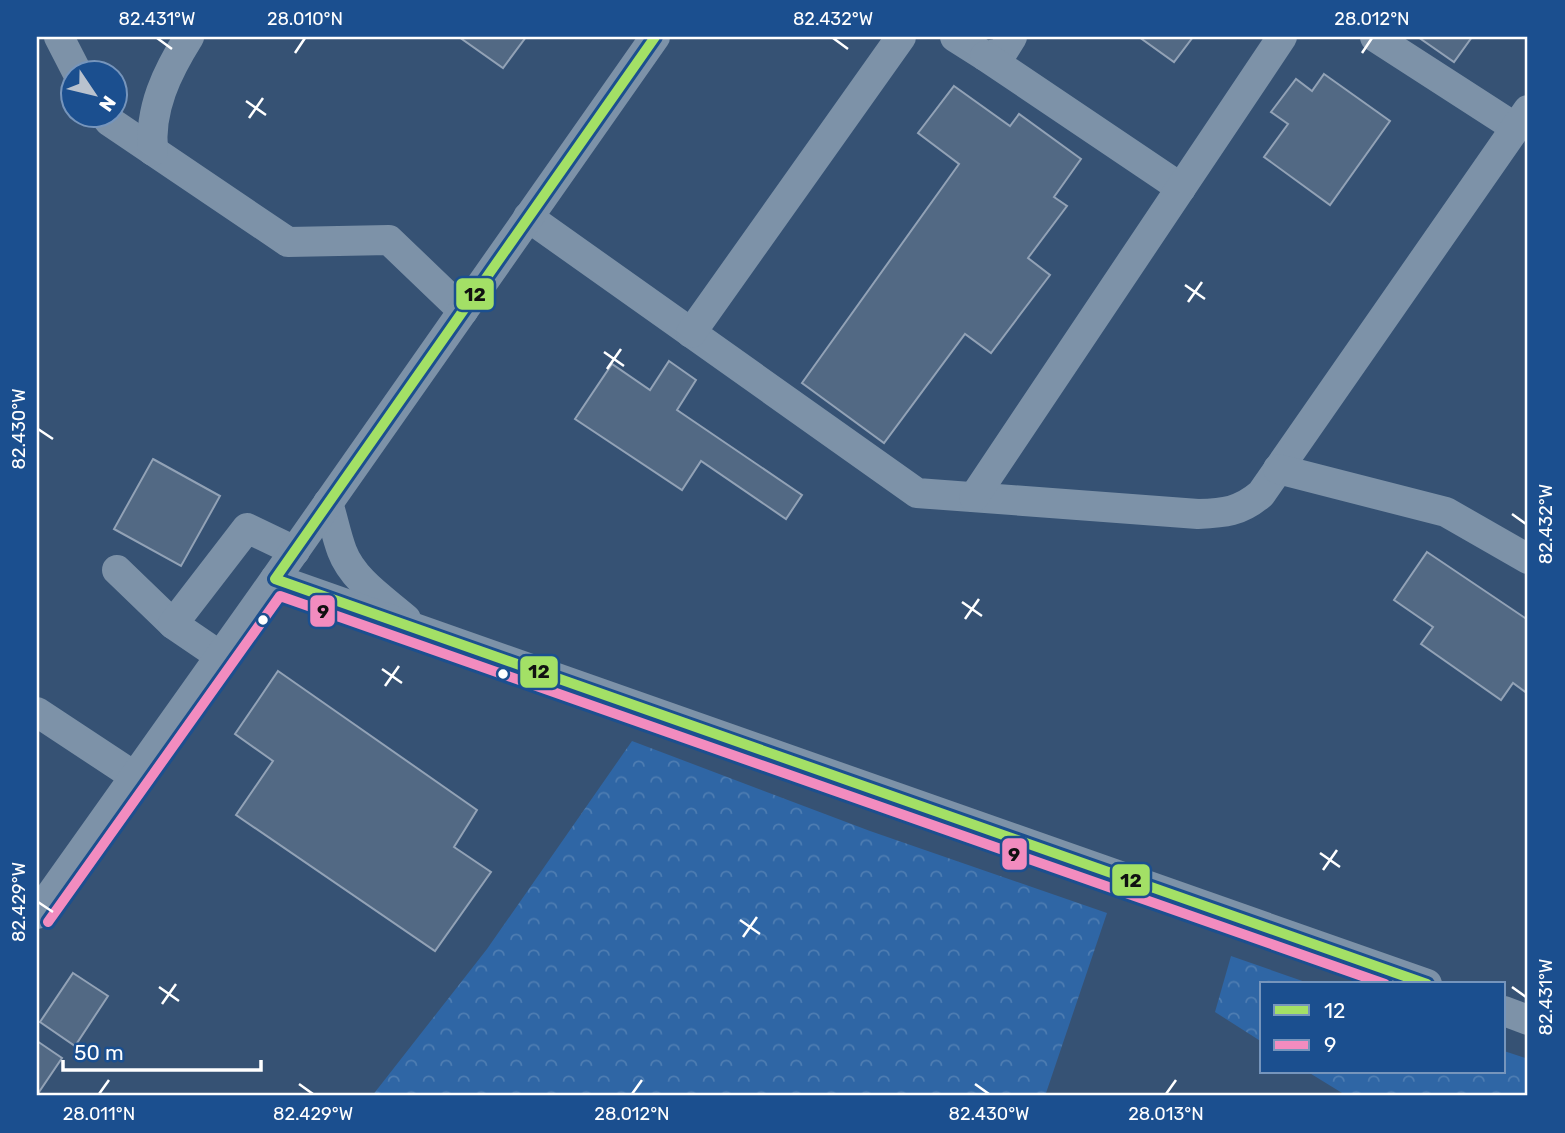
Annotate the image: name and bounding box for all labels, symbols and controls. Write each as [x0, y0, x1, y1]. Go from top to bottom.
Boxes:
text: 82.431°W [118, 8, 196, 30]
text: 28.010°N [267, 8, 343, 30]
text: 82.432°W [793, 8, 873, 30]
text: 28.012°N [1334, 8, 1410, 30]
north arrow [60, 60, 130, 130]
text: N [94, 91, 121, 116]
line badge: 12 [455, 277, 495, 311]
text: 12 [464, 283, 486, 306]
text: 82.430°W [8, 388, 30, 470]
text: 82.432°W [1535, 484, 1557, 564]
line badge: 9 [309, 594, 336, 628]
text: 9 [317, 600, 329, 623]
unlabelled marker [256, 613, 270, 627]
line badge: 12 [519, 655, 559, 689]
text: 12 [528, 660, 550, 683]
unlabelled marker [496, 667, 510, 681]
line badge: 9 [1001, 837, 1028, 871]
text: 9 [1008, 843, 1020, 866]
text: 82.429°W [8, 862, 30, 942]
line badge: 12 [1111, 863, 1151, 897]
text: 12 [1120, 869, 1142, 892]
text: 82.431°W [1535, 958, 1557, 1036]
legend [1260, 982, 1506, 1074]
text: 12 [1324, 998, 1345, 1023]
scale bar [63, 1028, 261, 1072]
text: 9 [1324, 1032, 1336, 1057]
text: 50 m [74, 1040, 124, 1065]
text: 28.011°N [63, 1103, 135, 1125]
text: 82.429°W [273, 1103, 353, 1125]
text: 28.012°N [594, 1103, 670, 1125]
text: 82.430°W [948, 1103, 1030, 1125]
text: 28.013°N [1128, 1103, 1204, 1125]

